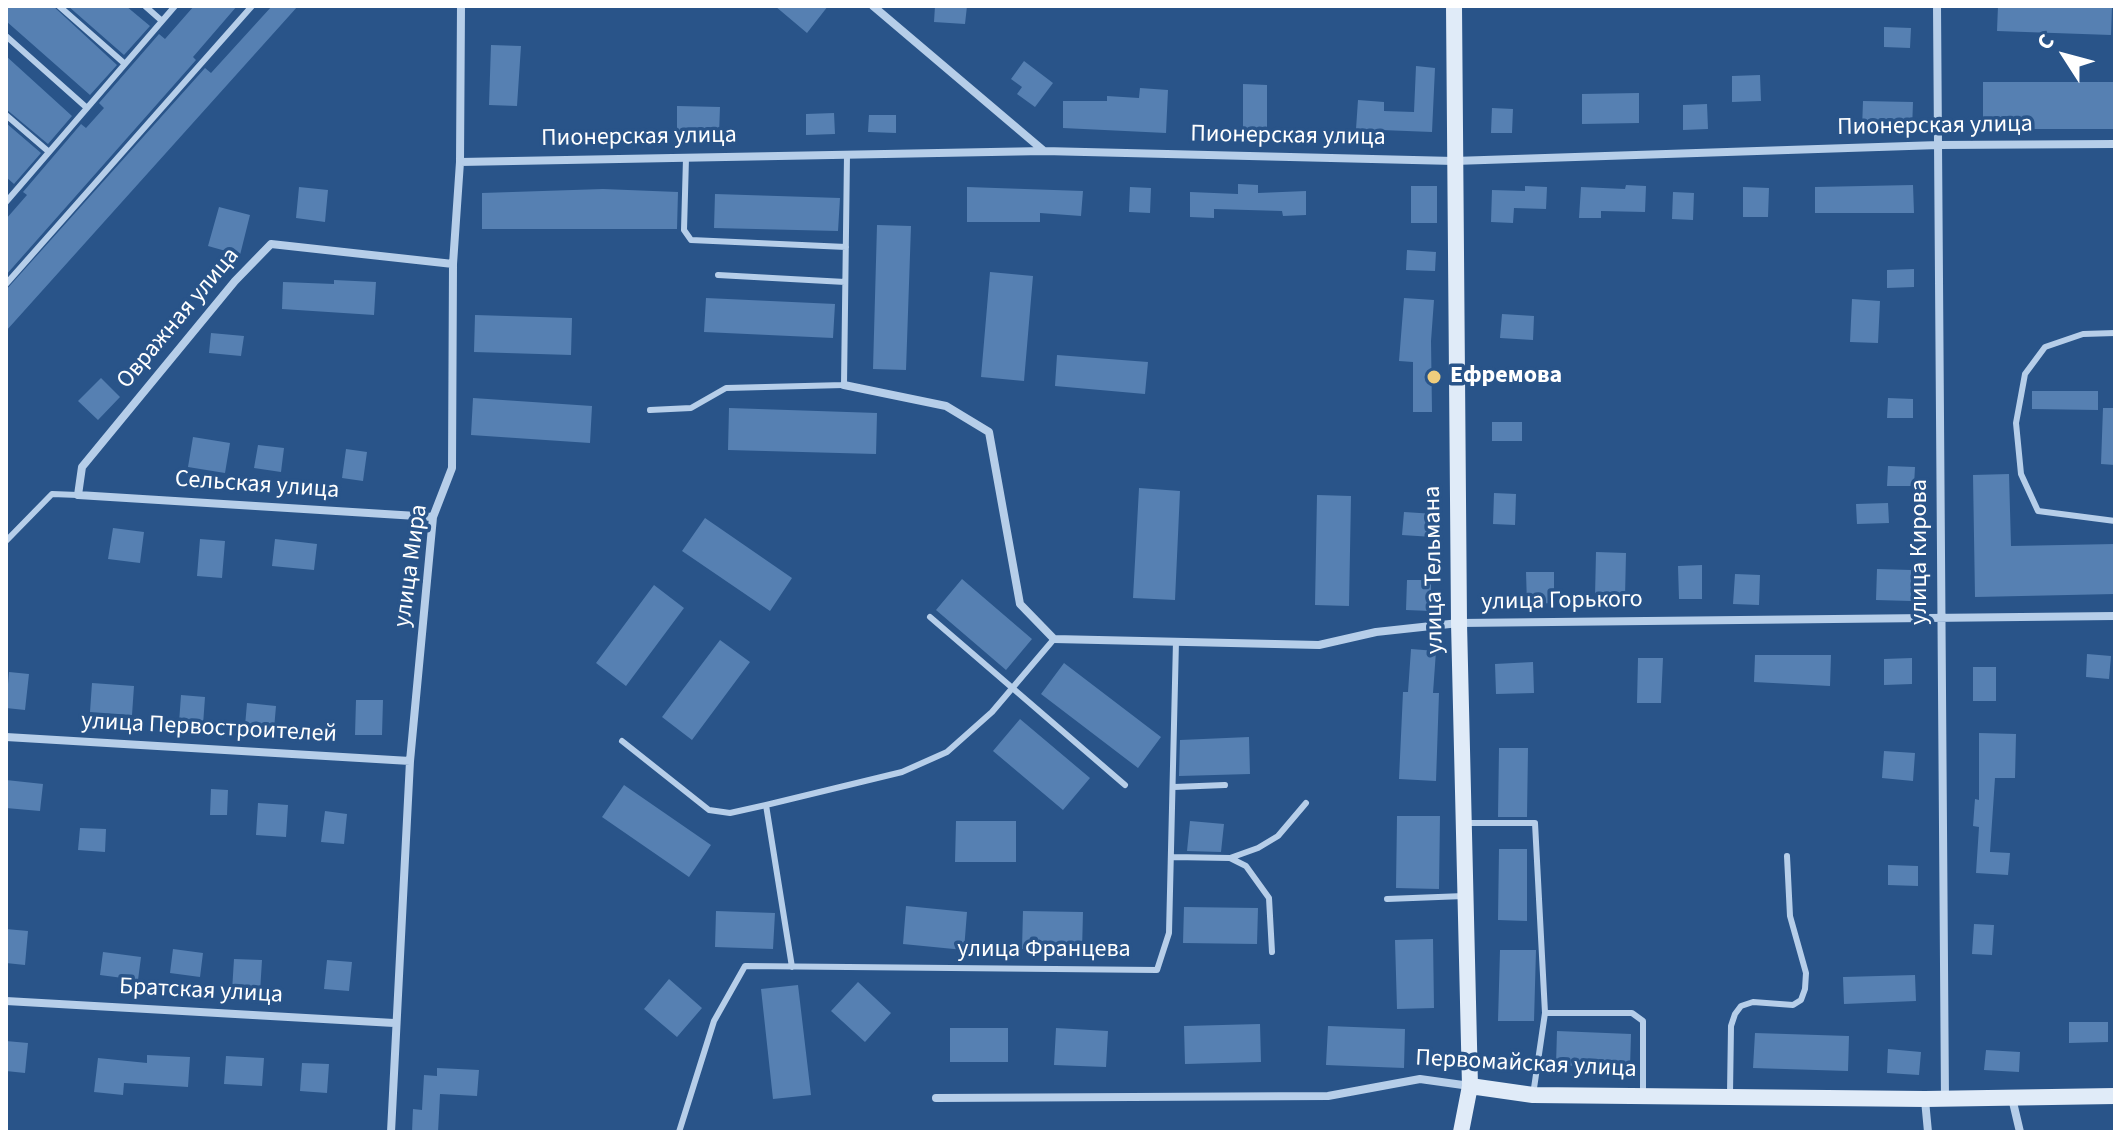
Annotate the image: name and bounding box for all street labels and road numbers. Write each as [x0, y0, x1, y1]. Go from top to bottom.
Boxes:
street label: Пионерская улица [1837, 111, 2033, 143]
street label: Пионерская улица [1190, 121, 1386, 153]
street label: Пионерская улица [541, 122, 737, 154]
street label: Овражная улица [112, 243, 246, 395]
street label: Сельская улица [174, 466, 340, 506]
street label: улица Кирова [1907, 479, 1935, 625]
street label: улица Тельмана [1419, 486, 1451, 654]
street label: улица Мира [389, 503, 435, 629]
street label: улица Горького [1481, 586, 1643, 618]
street label: улица Первостроителей [80, 708, 338, 750]
street label: улица Францева [957, 937, 1131, 965]
street label: Братская улица [118, 973, 284, 1011]
street label: Первомайская улица [1415, 1045, 1637, 1085]

